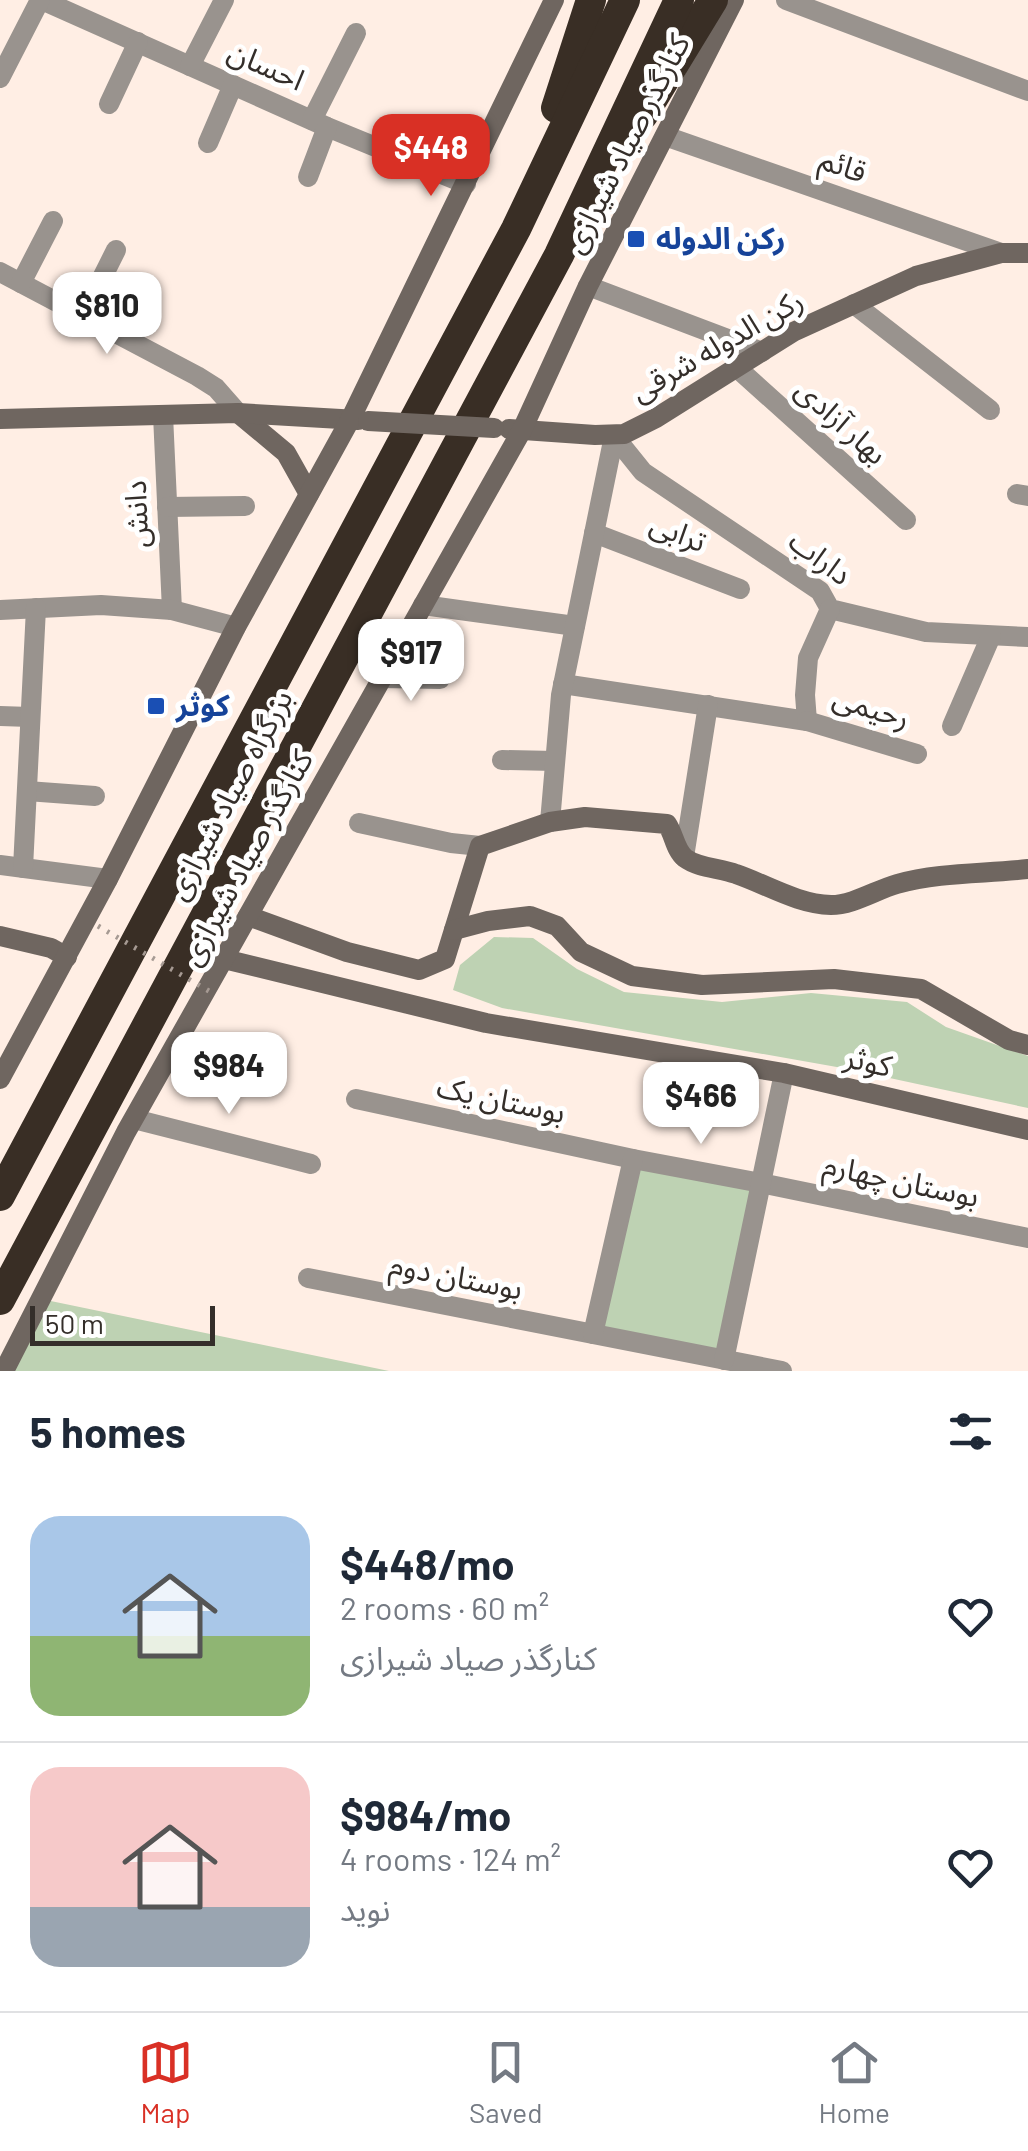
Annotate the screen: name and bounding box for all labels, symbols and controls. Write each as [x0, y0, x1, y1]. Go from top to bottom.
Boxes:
street label: کنارگذر صیاد شیرازی [555, 27, 697, 259]
street label: احسان [223, 32, 310, 98]
pin: $448 [372, 114, 490, 199]
text: $448 [394, 127, 468, 165]
street label: قائم [813, 139, 872, 195]
place label: رکن الدوله [656, 219, 786, 256]
marker: رکن الدوله [625, 228, 647, 250]
pin: $810 [48, 272, 166, 357]
street label: رکن الدوله شرقی [624, 280, 809, 409]
text: $810 [75, 285, 139, 323]
street label: بهار آزادی [789, 370, 895, 472]
street label: دانش [116, 480, 155, 548]
street label: ترابی [645, 504, 712, 559]
street label: داراب [782, 521, 859, 592]
pin: $917 [352, 619, 470, 704]
text: $917 [380, 632, 442, 670]
street label: رحیمی [829, 677, 914, 736]
street label: بزرگراه صیاد شیرازی [158, 683, 300, 906]
place label: کوثر [174, 686, 230, 723]
marker: کوثر [145, 695, 167, 717]
street label: کنارگذر صیاد شیرازی [171, 743, 321, 971]
pin: $984 [170, 1032, 288, 1117]
street label: کوثر [840, 1037, 896, 1084]
text: $984 [193, 1045, 265, 1083]
pin: $466 [642, 1062, 760, 1147]
street label: بوستان یک [434, 1067, 569, 1130]
text: $466 [665, 1075, 737, 1113]
street label: بوستان چهارم [819, 1145, 983, 1219]
street label: بوستان دوم [386, 1245, 526, 1311]
scale bar [30, 1301, 215, 1346]
text: 50 m [45, 1306, 104, 1340]
icon: filters [943, 1404, 998, 1459]
text: 5 homes [30, 1406, 186, 1456]
text: $448/mo [340, 1538, 515, 1588]
icon: home [110, 1556, 230, 1676]
text: 2 rooms · 60 m² [340, 1588, 549, 1626]
icon: heart [943, 1589, 998, 1644]
text: کنارگذر صیاد شیرازی [340, 1638, 597, 1676]
text: $984/mo [340, 1789, 511, 1839]
icon: home [110, 1807, 230, 1927]
text: 4 rooms · 124 m² [340, 1839, 561, 1877]
icon: heart [943, 1840, 998, 1895]
text: نوید [340, 1889, 390, 1927]
tab: Map [138, 2035, 193, 2129]
tab: Saved [469, 2035, 543, 2129]
tab: Home [819, 2035, 890, 2129]

